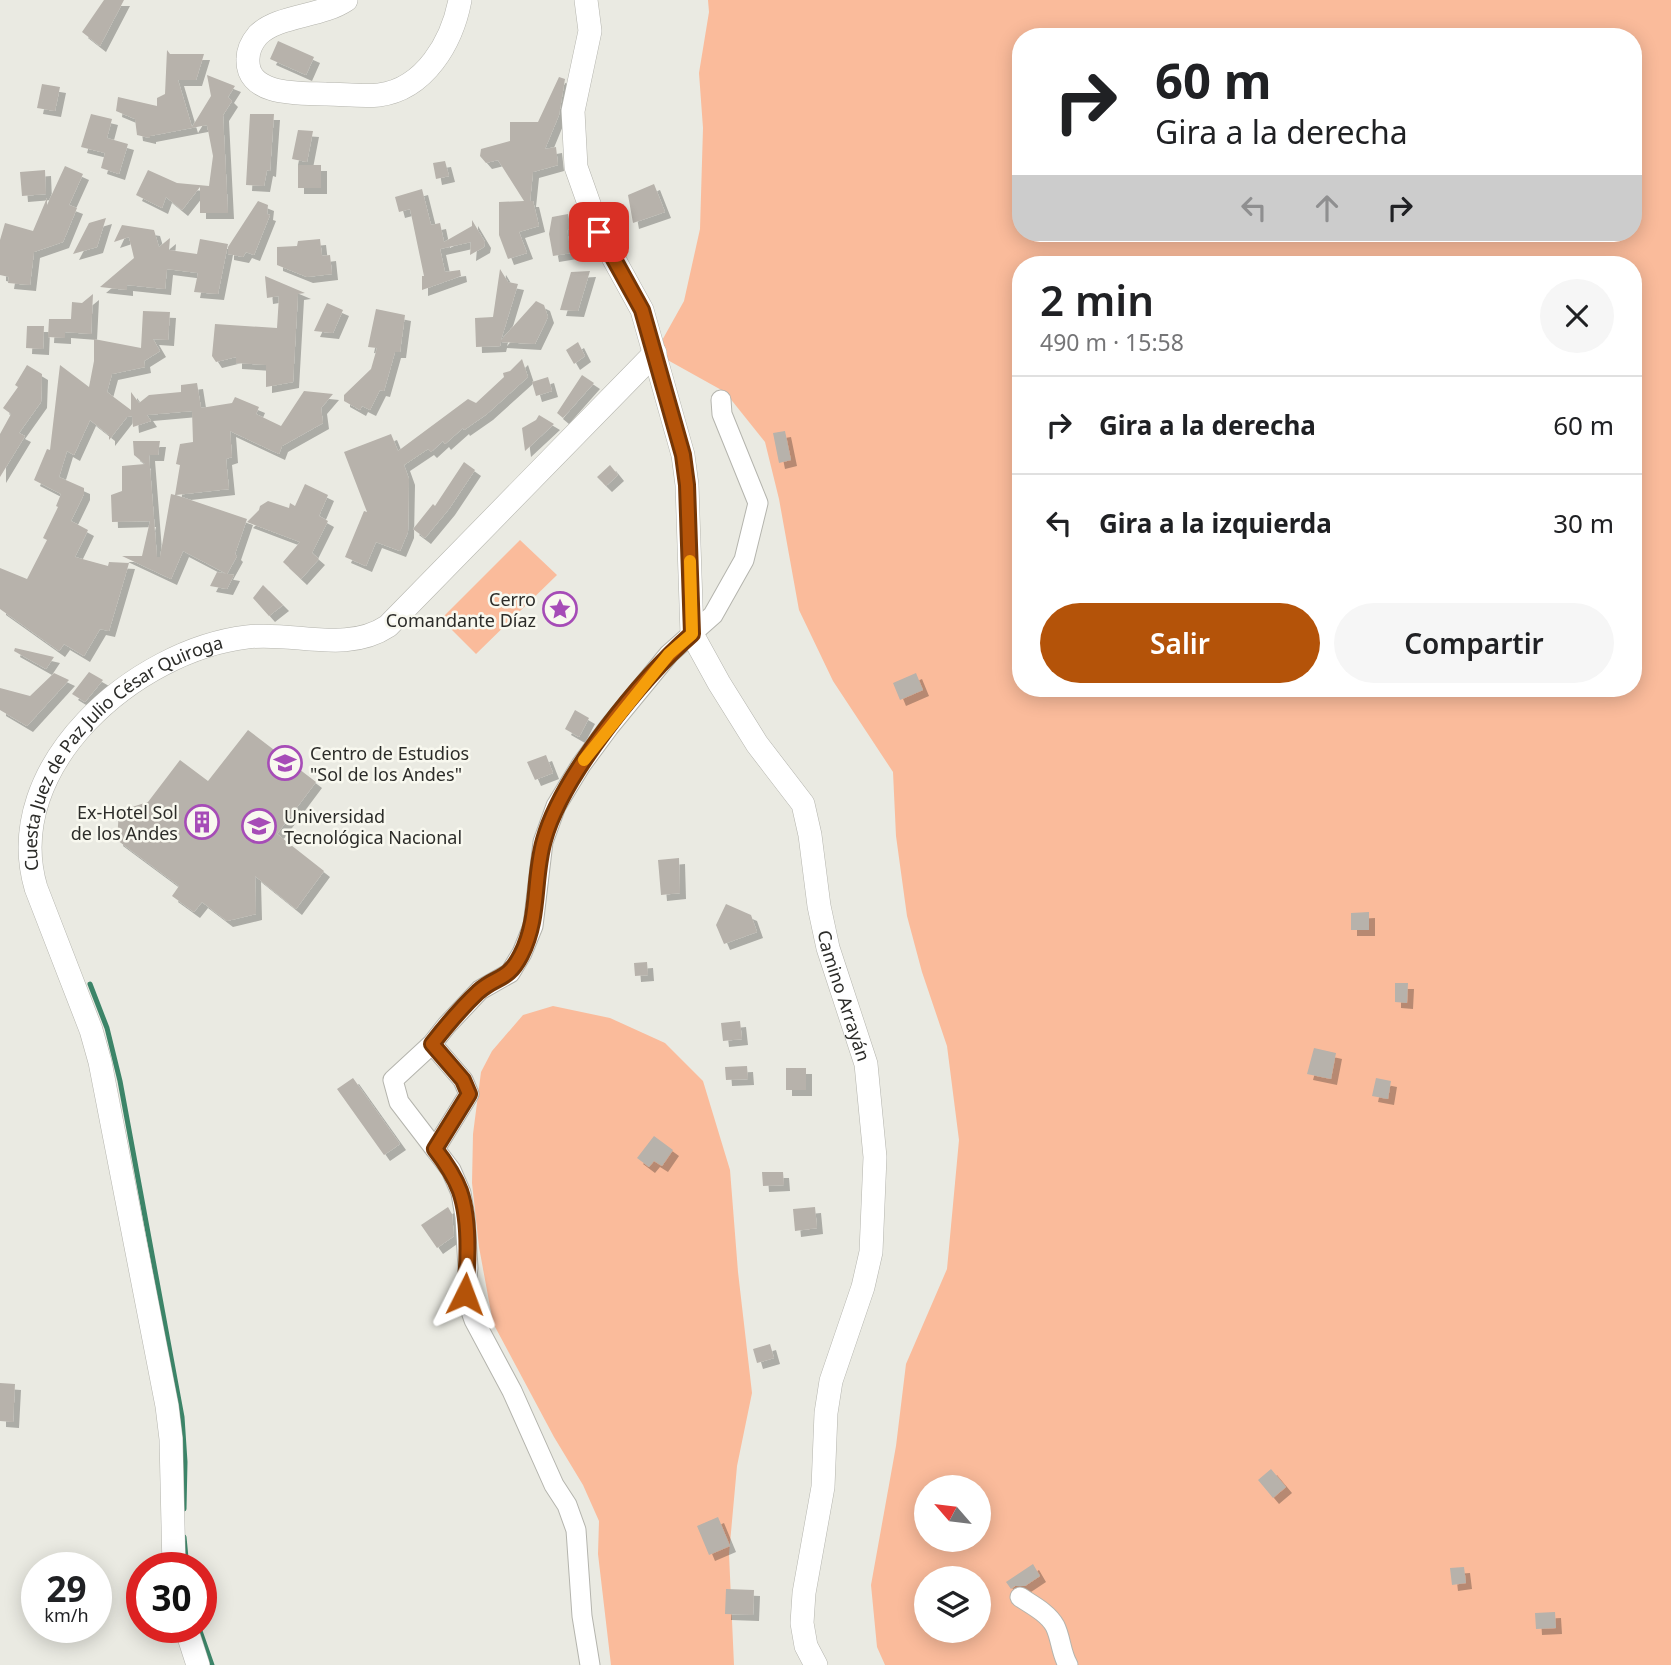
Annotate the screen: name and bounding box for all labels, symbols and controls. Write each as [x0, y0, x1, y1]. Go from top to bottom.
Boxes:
text: 60 m [1155, 47, 1272, 113]
icon: right [1040, 56, 1131, 147]
text: Gira a la derecha [1155, 110, 1408, 153]
icon: left [1235, 189, 1273, 227]
icon: ahead [1308, 189, 1346, 227]
icon: right [1381, 189, 1419, 227]
pin [569, 202, 629, 262]
icon: arrive [580, 213, 618, 251]
text: 2 min [1040, 271, 1154, 328]
button: close [1540, 279, 1614, 353]
text: 490 m · 15:58 [1040, 326, 1184, 358]
icon: right [1040, 406, 1078, 444]
text: Gira a la derecha [1099, 407, 1316, 443]
text: 60 m [1553, 407, 1614, 443]
icon: left [1040, 504, 1078, 542]
text: Gira a la izquierda [1099, 505, 1332, 541]
text: 30 m [1553, 505, 1614, 541]
place label: Cerro Comandante Díaz [386, 587, 536, 632]
place icon: Cerro Comandante Díaz [541, 590, 579, 628]
button: Salir [1040, 603, 1320, 683]
button: Compartir [1334, 603, 1614, 683]
street label: Cuesta Juez de Paz Julio César Quiroga [18, 630, 225, 872]
place label: Centro de Estudios "Sol de los Andes" [310, 741, 469, 786]
school or university icon: Centro de Estudios "Sol de los Andes" [266, 744, 304, 782]
place label: Ex-Hotel Sol de los Andes [71, 800, 178, 845]
building icon: Ex-Hotel Sol de los Andes [183, 803, 221, 841]
place label: Universidad Tecnológica Nacional [284, 804, 462, 849]
school or university icon: Universidad Tecnológica Nacional [240, 807, 278, 845]
street label: Camino Arrayán [812, 928, 876, 1064]
position arrow [428, 1257, 502, 1331]
north arrow [914, 1475, 990, 1552]
map controls [914, 1475, 991, 1643]
speed limit sign: 30 [126, 1552, 217, 1643]
text: 29 [46, 1565, 87, 1612]
button: layers [914, 1566, 991, 1643]
text: km/h [44, 1603, 89, 1627]

